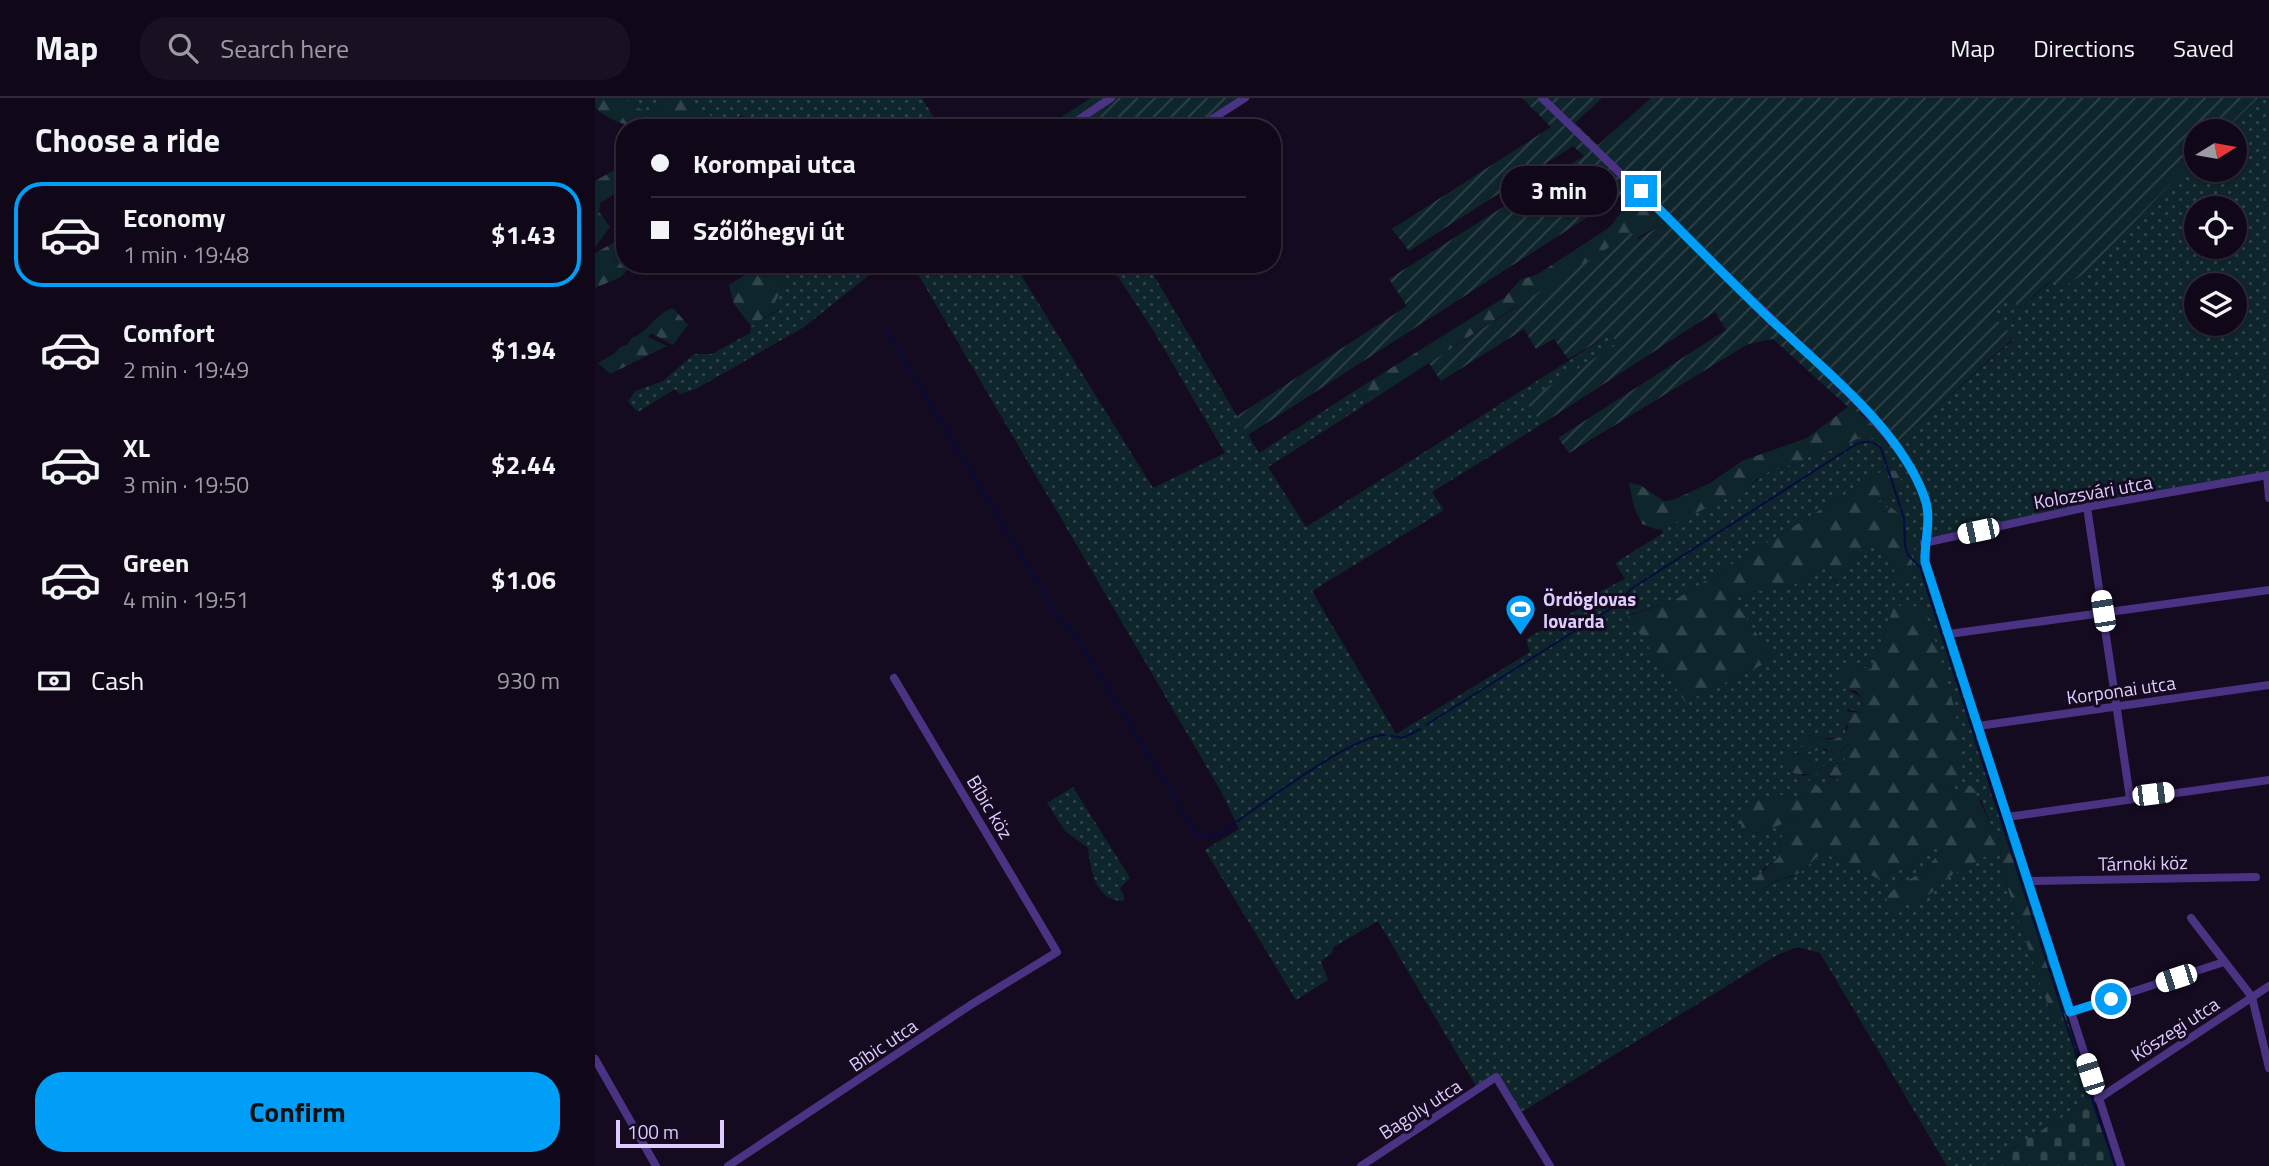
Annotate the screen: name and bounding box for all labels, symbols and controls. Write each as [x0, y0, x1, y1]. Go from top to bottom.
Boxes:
search box [140, 17, 630, 80]
text: Map [35, 23, 98, 73]
icon: search [164, 29, 202, 67]
text: Search here [220, 29, 349, 68]
text: Map [1950, 30, 1995, 66]
text: Directions [2033, 30, 2135, 66]
text: Saved [2173, 30, 2234, 66]
text: Choose a ride [35, 116, 220, 164]
north arrow [2184, 119, 2247, 182]
map controls [2184, 119, 2247, 336]
text: Korompai utca [693, 144, 856, 183]
callout: 3 min [1501, 166, 1616, 216]
text: 3 min [1531, 173, 1587, 208]
route end [1625, 175, 1657, 207]
button: locate [2184, 196, 2247, 259]
text: Economy [123, 198, 225, 237]
icon: car [39, 203, 102, 266]
text: Szőlőhegyi út [693, 211, 844, 250]
text: $1.43 [491, 215, 556, 254]
text: 1 min · 19:48 [123, 237, 249, 272]
button: layers [2184, 273, 2247, 336]
text: Comfort [123, 313, 215, 352]
icon: car [39, 318, 102, 381]
text: $1.94 [491, 330, 556, 369]
text: 2 min · 19:49 [123, 352, 249, 387]
text: XL [123, 428, 150, 467]
icon: car [39, 433, 102, 496]
text: $2.44 [491, 445, 556, 484]
text: 3 min · 19:50 [123, 467, 249, 502]
street label: Kolozsvári utca [2031, 467, 2155, 516]
car [1956, 516, 2001, 546]
text: Green [123, 543, 189, 582]
icon: car [39, 548, 102, 611]
text: $1.06 [491, 560, 556, 599]
text: 4 min · 19:51 [123, 582, 249, 617]
place label: Ördöglovas lovarda [1543, 584, 1636, 635]
car [2090, 589, 2117, 633]
sports icon: Ördöglovas lovarda [1503, 593, 1537, 637]
text: Cash [91, 661, 144, 700]
icon: cash [35, 662, 73, 700]
text: 930 m [497, 663, 560, 698]
street label: Korponai utca [2065, 667, 2178, 712]
street label: Bíbic köz [960, 769, 1021, 844]
car [2131, 781, 2176, 807]
street label: Tárnoki köz [2098, 847, 2188, 878]
car [2153, 962, 2200, 994]
route start [2095, 983, 2127, 1015]
street label: Kőszegi utca [2125, 989, 2225, 1068]
street label: Bíbic utca [843, 1011, 923, 1078]
car [2074, 1051, 2107, 1097]
street label: Bagoly utca [1373, 1071, 1467, 1146]
button: Confirm [35, 1072, 560, 1152]
scale bar [616, 1117, 725, 1149]
text: 100 m [627, 1117, 679, 1146]

